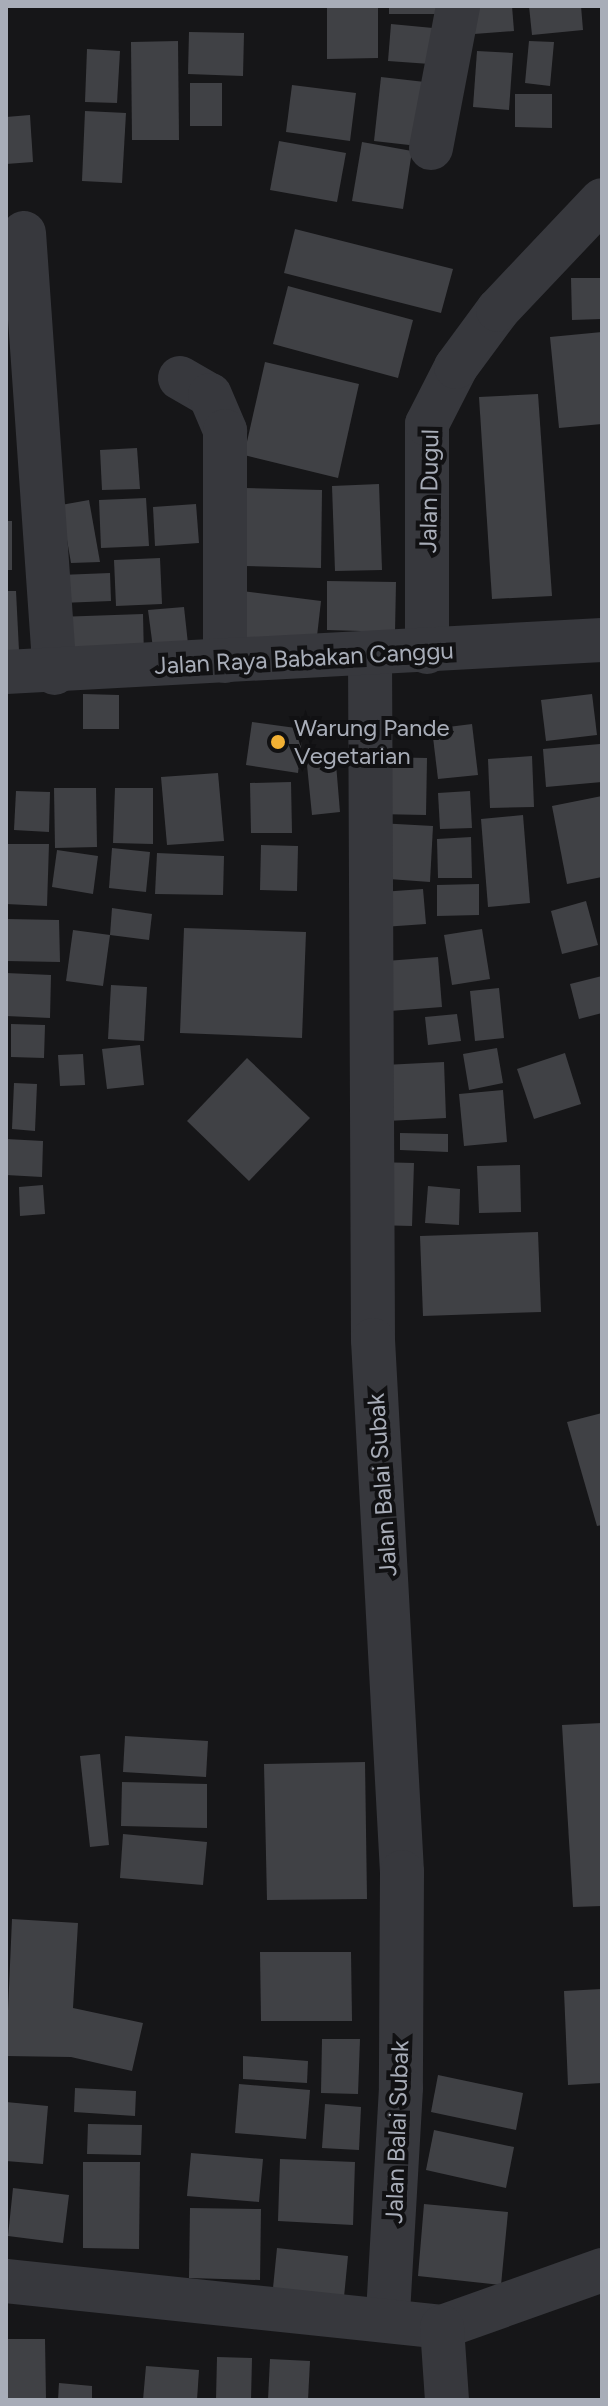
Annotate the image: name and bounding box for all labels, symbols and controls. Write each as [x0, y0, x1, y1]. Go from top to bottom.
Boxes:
street label: Jalan Dugul [414, 429, 444, 553]
street label: Jalan Raya Babakan Canggu [154, 636, 454, 680]
place label: Warung Pande Vegetarian [294, 714, 450, 770]
marker: Warung Pande Vegetarian [269, 733, 287, 751]
street label: Jalan Balai Subak [361, 1393, 403, 1577]
street label: Jalan Balai Subak [379, 2040, 415, 2224]

